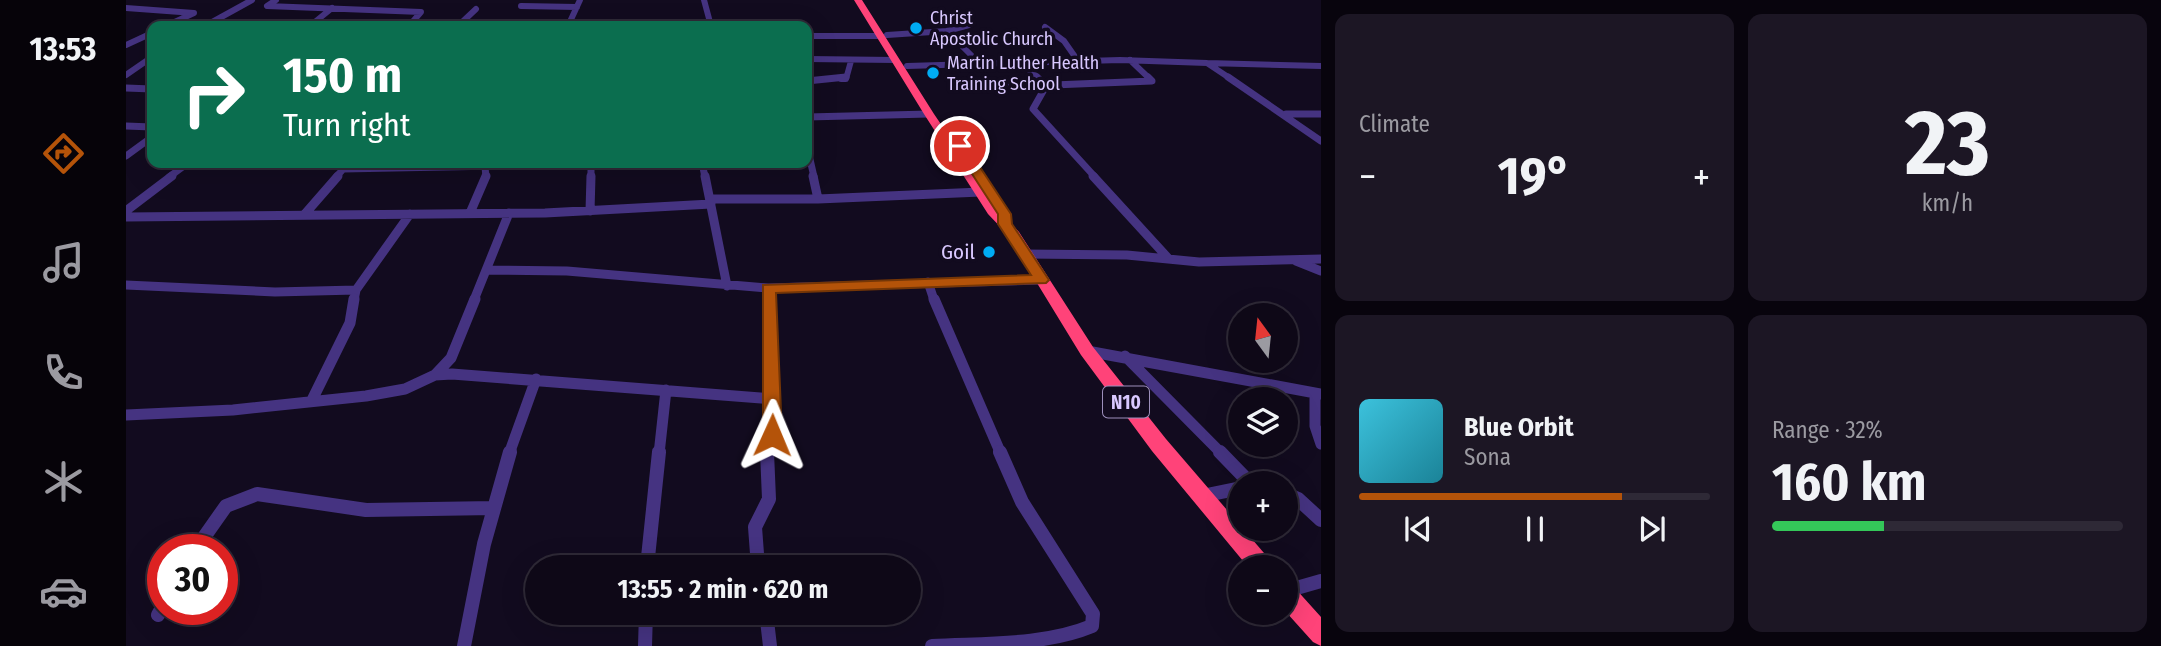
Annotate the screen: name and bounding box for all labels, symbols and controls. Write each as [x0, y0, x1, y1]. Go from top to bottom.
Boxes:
place label: Christ Apostolic Church [930, 7, 1053, 50]
marker: Christ Apostolic Church [908, 20, 924, 36]
text: 13:53 [30, 30, 96, 68]
text: 150 m [283, 46, 402, 105]
icon: right [168, 49, 259, 140]
place label: Martin Luther Health Training School [947, 52, 1099, 95]
marker: Martin Luther Health Training School [925, 65, 941, 81]
text: 23 [1905, 89, 1990, 198]
text: Turn right [283, 106, 410, 144]
text: Climate [1359, 110, 1430, 138]
pin [930, 116, 990, 176]
icon: arrive [941, 127, 979, 165]
icon: directions [39, 129, 88, 178]
text: 19° [1498, 145, 1571, 208]
text: − [1359, 154, 1376, 200]
text: + [1693, 154, 1710, 200]
text: km/h [1922, 189, 1973, 217]
icon: music [39, 238, 88, 287]
place label: Goil [941, 239, 975, 265]
marker: Goil [981, 244, 997, 260]
north arrow [1228, 303, 1298, 373]
map controls [1228, 303, 1298, 625]
icon: phone [39, 348, 88, 397]
road number: N10 [1103, 386, 1149, 418]
button: layers [1228, 387, 1298, 457]
position arrow [735, 398, 809, 472]
text: Blue Orbit [1464, 412, 1574, 443]
text: Range · 32% [1772, 416, 1883, 444]
text: Sona [1464, 443, 1511, 471]
text: 160 km [1772, 451, 1927, 514]
icon: climate [39, 457, 88, 506]
button: + [1228, 471, 1298, 541]
icon: previous [1399, 510, 1437, 548]
icon: pause [1516, 510, 1554, 548]
icon: next [1633, 510, 1671, 548]
speed limit sign: 30 [147, 534, 238, 625]
button: − [1228, 555, 1298, 625]
icon: car [39, 567, 88, 616]
text: 13:55 · 2 min · 620 m [618, 574, 828, 605]

